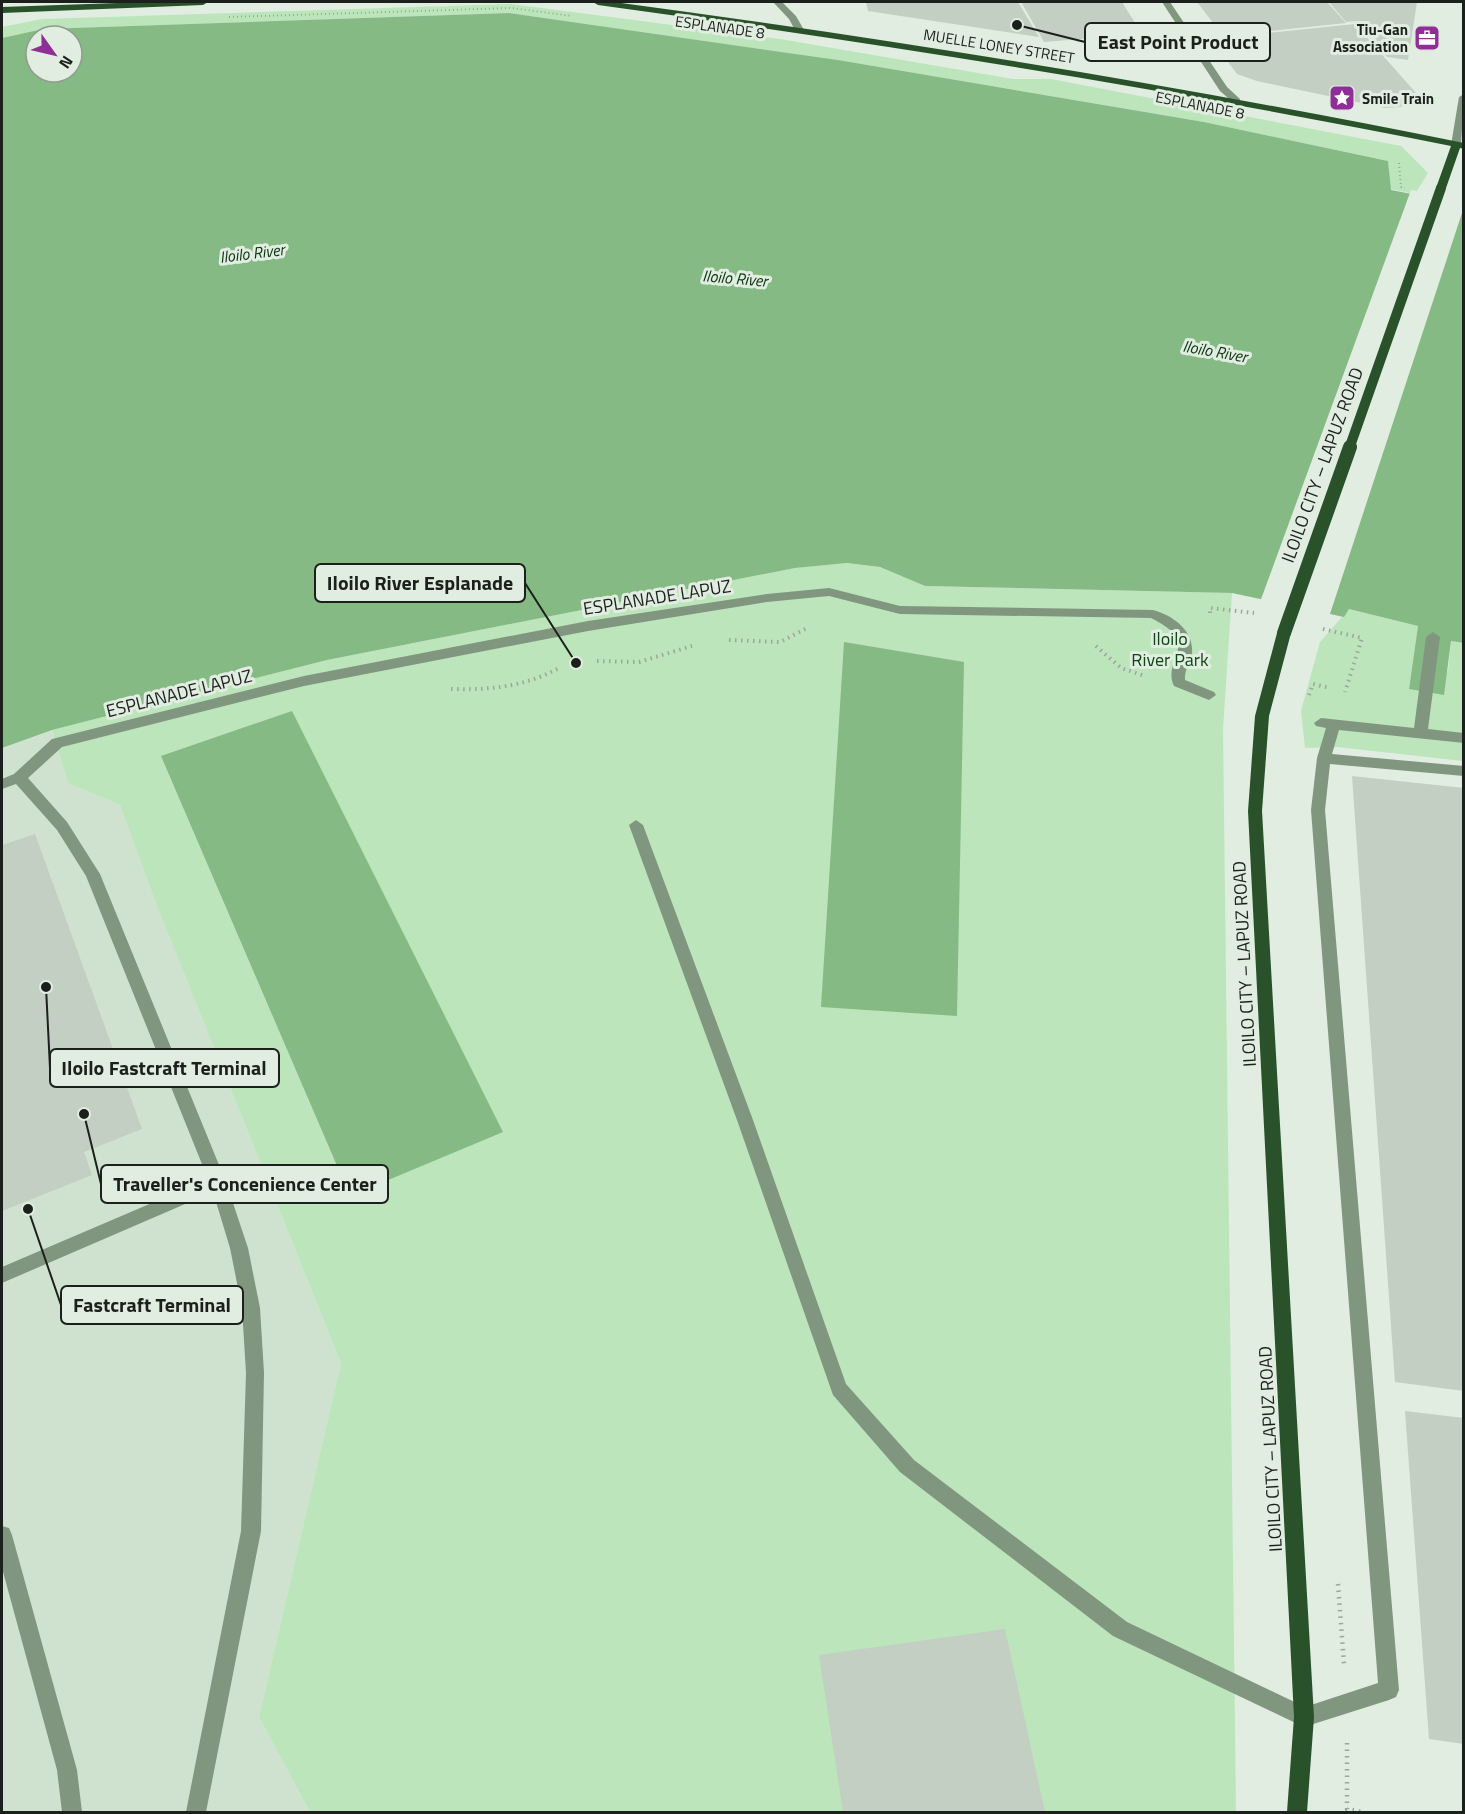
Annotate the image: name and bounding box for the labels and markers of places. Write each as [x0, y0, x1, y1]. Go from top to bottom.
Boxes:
place label: Tiu-Gan Association [1333, 18, 1408, 58]
callout: East Point Product [1085, 23, 1270, 61]
office icon: Tiu-Gan Association [1412, 23, 1442, 53]
place icon: Smile Train [1327, 83, 1357, 113]
place label: Smile Train [1362, 87, 1434, 110]
callout: Iloilo River Esplanade [315, 564, 525, 602]
callout: Iloilo Fastcraft Terminal [50, 1049, 279, 1087]
callout: Traveller's Concenience Center [101, 1165, 388, 1203]
callout: Fastcraft Terminal [61, 1286, 243, 1324]

